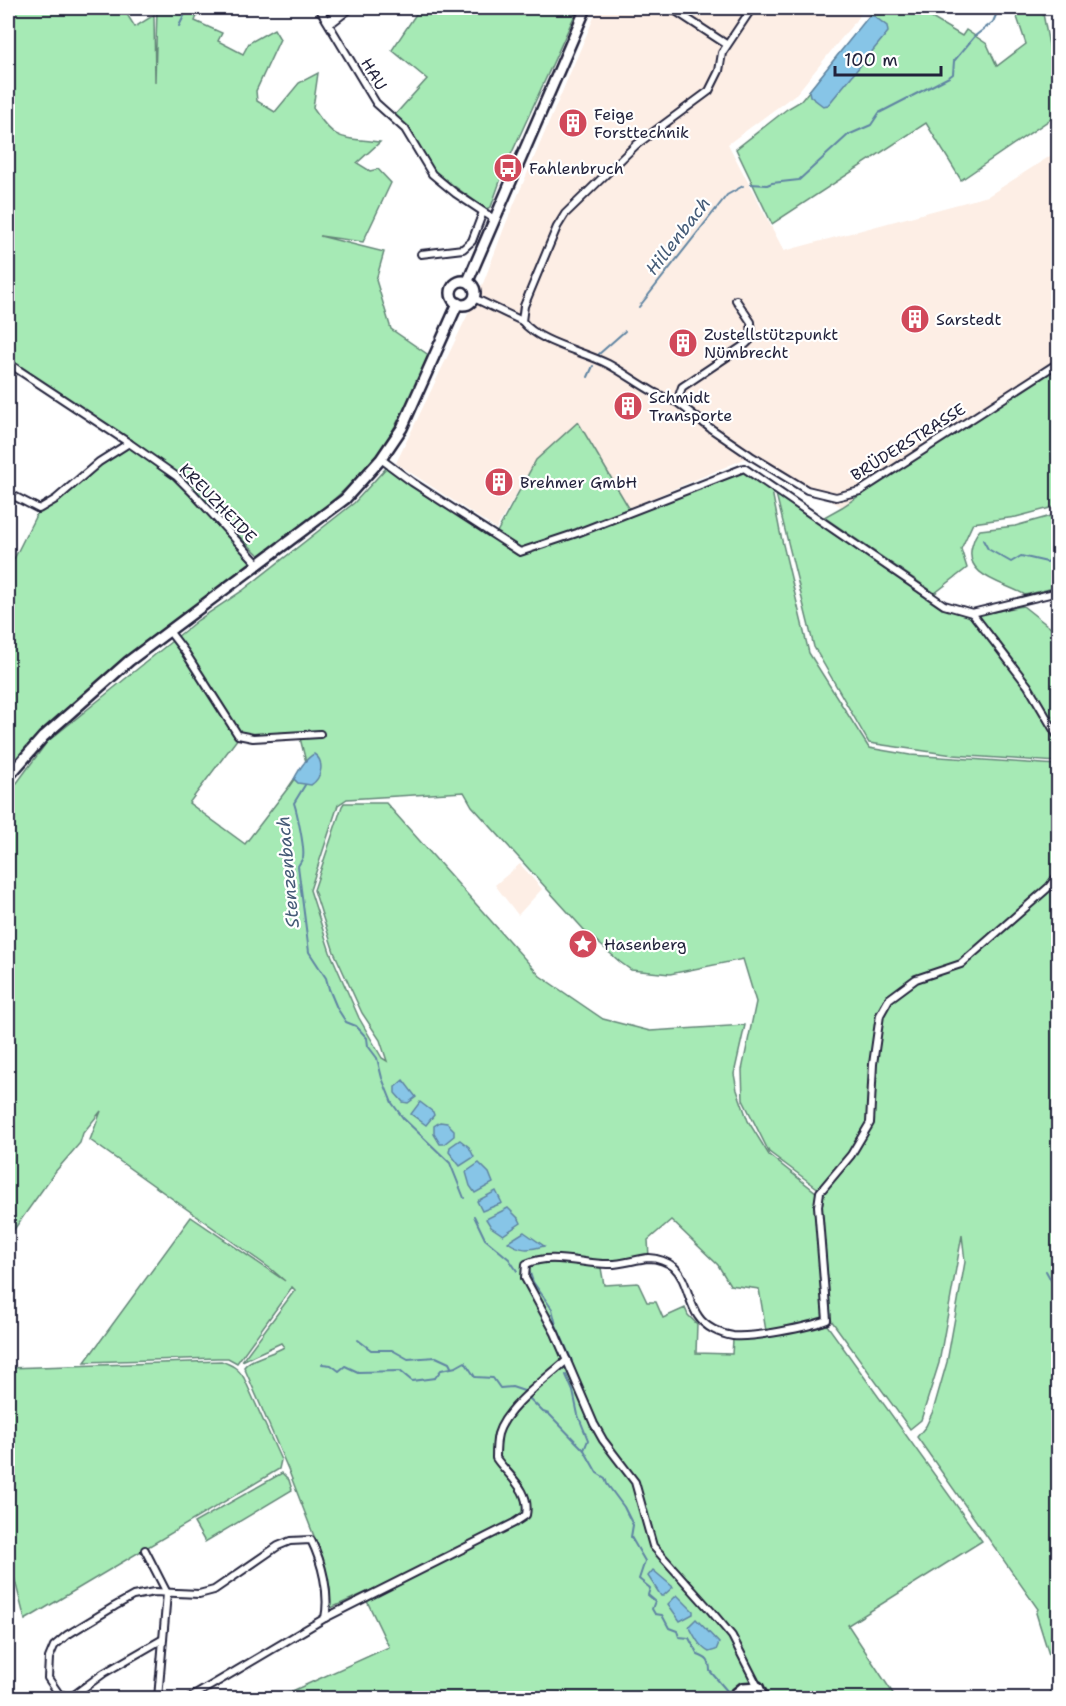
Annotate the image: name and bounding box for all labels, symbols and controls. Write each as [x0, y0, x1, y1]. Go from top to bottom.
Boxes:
scale bar [835, 39, 942, 77]
text: 100 m [844, 48, 898, 72]
street label: HAU [356, 54, 392, 94]
place label: Feige Forsttechnik [594, 104, 689, 143]
building icon: Feige Forsttechnik [557, 107, 589, 139]
bus stop icon: Fahlenbruch [492, 152, 524, 184]
place label: Fahlenbruch [529, 158, 624, 179]
water label: Hillenbach [640, 192, 716, 280]
building icon: Sarstedt [899, 303, 931, 335]
place label: Sarstedt [936, 309, 1001, 330]
place label: Zustellstützpunkt Nümbrecht [704, 324, 838, 363]
building icon: Zustellstützpunkt Nümbrecht [667, 327, 699, 359]
place label: Schmidt Transporte [649, 387, 732, 426]
building icon: Schmidt Transporte [612, 390, 644, 422]
street label: BRÜDERSTRASSE [847, 398, 969, 486]
street label: KREUZHEIDE [175, 459, 261, 547]
building icon: Brehmer GmbH [483, 466, 515, 498]
place label: Brehmer GmbH [520, 472, 637, 493]
water label: Stenzenbach [271, 815, 305, 929]
place icon: Hasenberg [567, 928, 599, 960]
place label: Hasenberg [604, 934, 687, 955]

